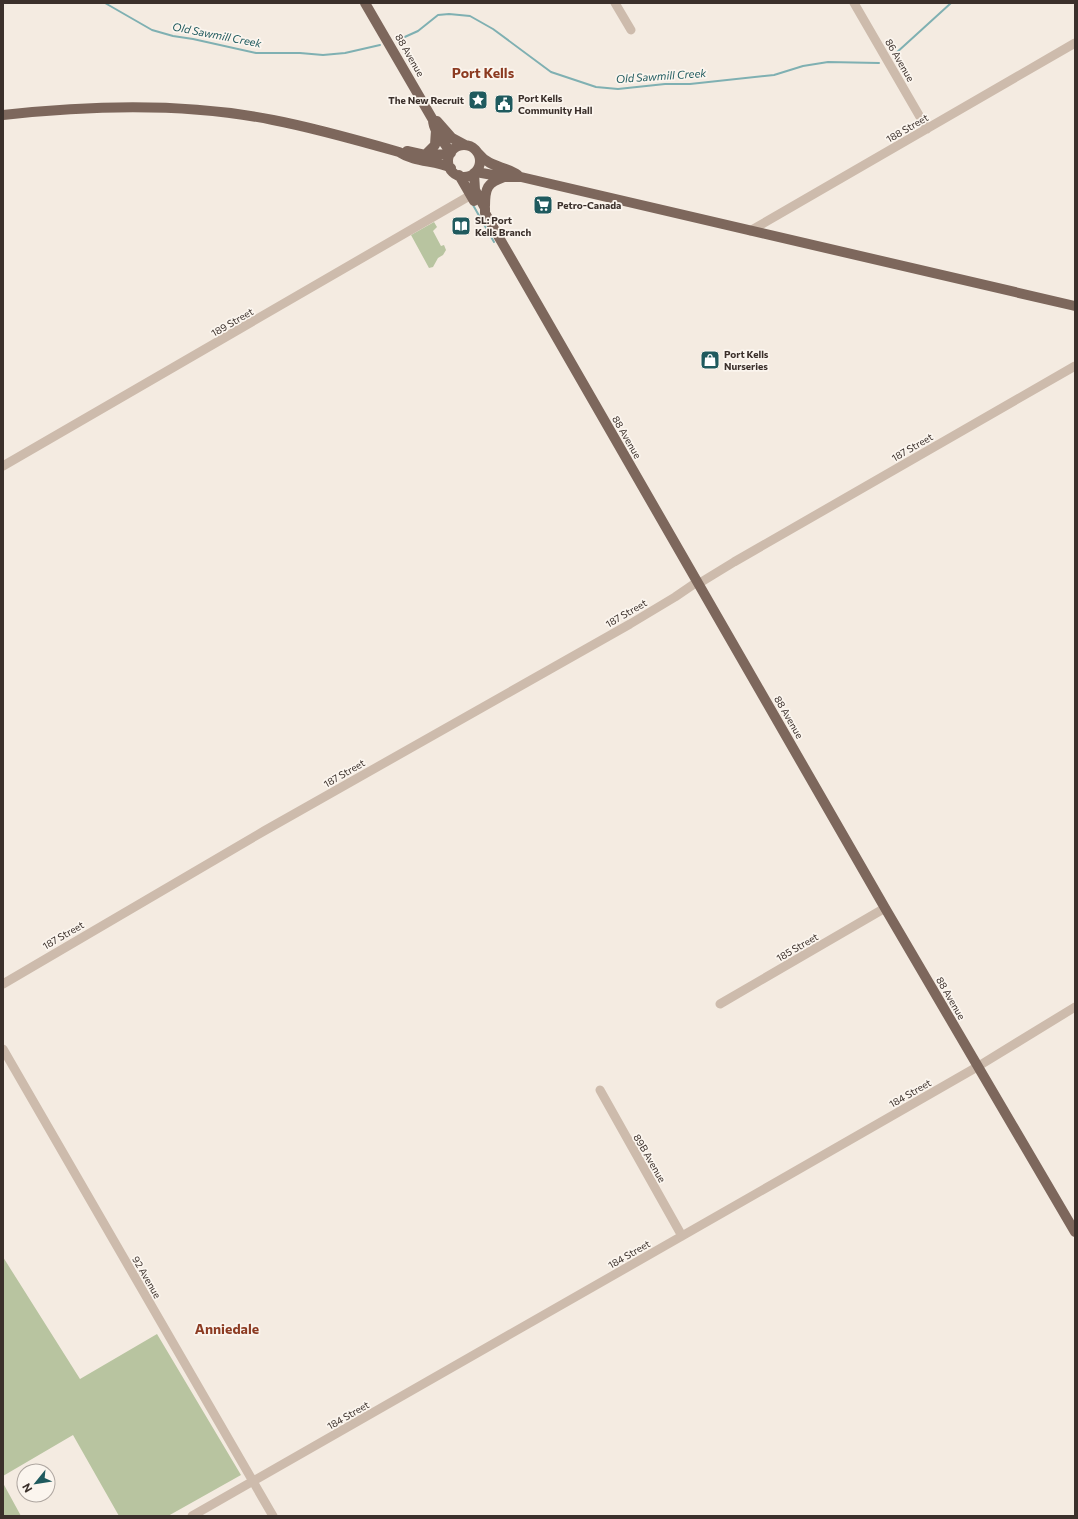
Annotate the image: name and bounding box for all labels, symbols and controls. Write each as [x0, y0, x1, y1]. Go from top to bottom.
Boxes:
water label: Old Sawmill Creek [171, 19, 264, 50]
street label: 88 Avenue [393, 31, 427, 79]
street label: 86 Avenue [883, 36, 917, 84]
district label: Port Kells [452, 64, 515, 81]
water label: Old Sawmill Creek [615, 66, 708, 85]
place icon: The New Recruit [467, 89, 489, 111]
place label: Port Kells Community Hall [518, 92, 593, 116]
public building icon: Port Kells Community Hall [493, 93, 515, 115]
place label: The New Recruit [388, 94, 464, 106]
street label: 188 Street [884, 111, 930, 145]
supermarket icon: Petro-Canada [532, 194, 554, 216]
place label: Petro-Canada [557, 199, 621, 211]
place label: SL: Port Kells Branch [475, 214, 531, 238]
library icon: SL: Port Kells Branch [450, 215, 472, 237]
street label: 189 Street [209, 305, 255, 339]
place label: Port Kells Nurseries [724, 348, 769, 372]
shop icon: Port Kells Nurseries [699, 349, 721, 371]
street label: 88 Avenue [610, 413, 644, 461]
street label: 187 Street [889, 430, 935, 464]
street label: 187 Street [603, 596, 649, 630]
street label: 88 Avenue [772, 693, 806, 741]
street label: 187 Street [321, 756, 367, 790]
street label: 187 Street [40, 918, 86, 952]
street label: 185 Street [774, 930, 820, 964]
street label: 88 Avenue [934, 974, 968, 1022]
street label: 184 Street [887, 1076, 933, 1110]
street label: 89B Avenue [631, 1132, 669, 1184]
street label: 184 Street [606, 1237, 652, 1271]
street label: 92 Avenue [130, 1254, 164, 1300]
district label: Anniedale [195, 1320, 259, 1337]
street label: 184 Street [325, 1398, 371, 1432]
north arrow [16, 1463, 56, 1503]
text: N [19, 1481, 35, 1495]

